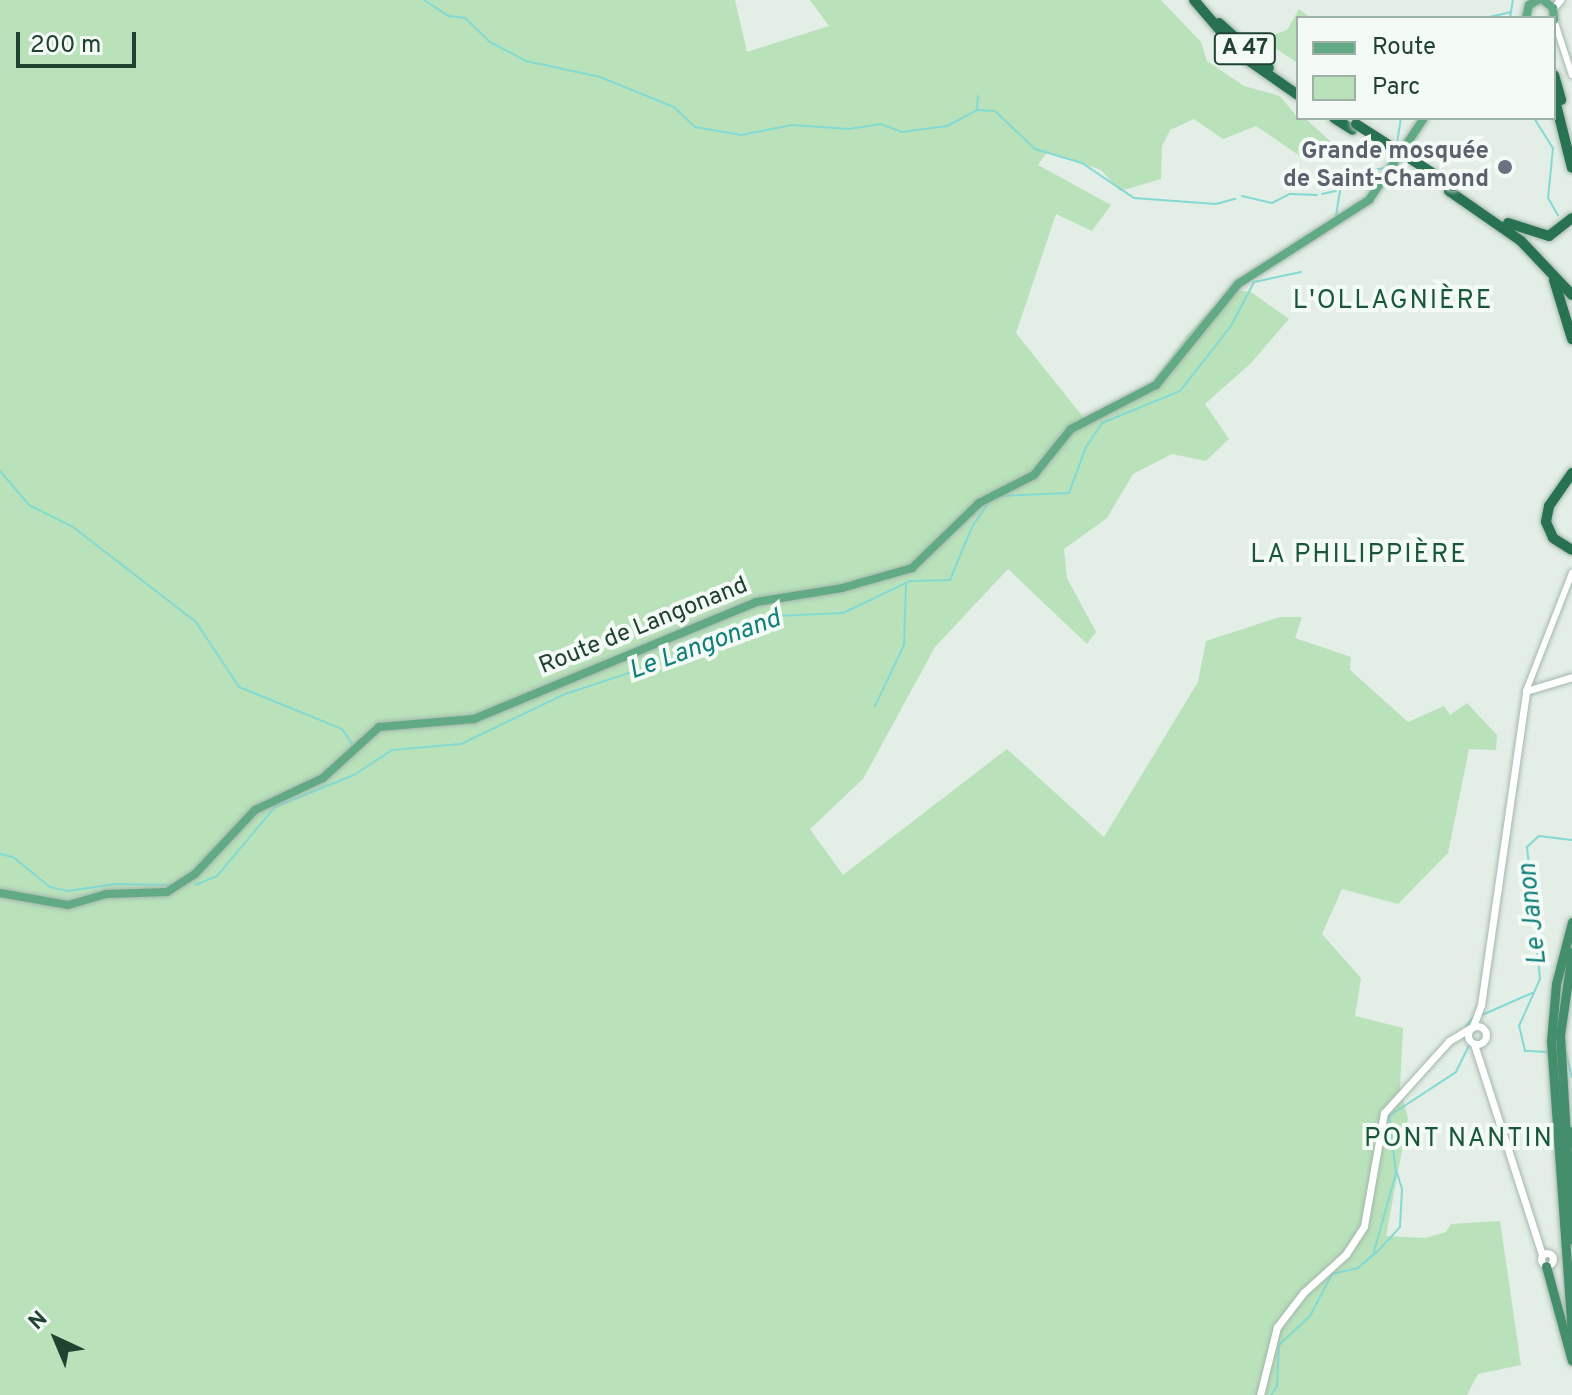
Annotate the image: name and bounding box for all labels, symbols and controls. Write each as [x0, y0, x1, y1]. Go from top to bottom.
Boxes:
scale bar [20, 16, 140, 66]
legend [1296, 16, 1556, 120]
text: 200 m [30, 31, 101, 61]
road number: A 47 [1213, 31, 1277, 67]
text: Route [1372, 33, 1436, 63]
text: Parc [1372, 73, 1420, 103]
place label: Grande mosquée de Saint-Chamond [1283, 139, 1489, 195]
marker: Grande mosquée de Saint-Chamond [1496, 158, 1514, 176]
district label: L'OLLAGNIÈRE [1293, 286, 1493, 318]
district label: LA PHILIPPIÈRE [1250, 540, 1468, 572]
street label: Route de Langonand [535, 572, 753, 682]
water label: Le Langonand [625, 604, 785, 688]
water label: Le Janon [1513, 862, 1555, 966]
district label: PONT NANTIN [1364, 1124, 1554, 1156]
north arrow [16, 1299, 96, 1379]
text: N [24, 1306, 54, 1337]

